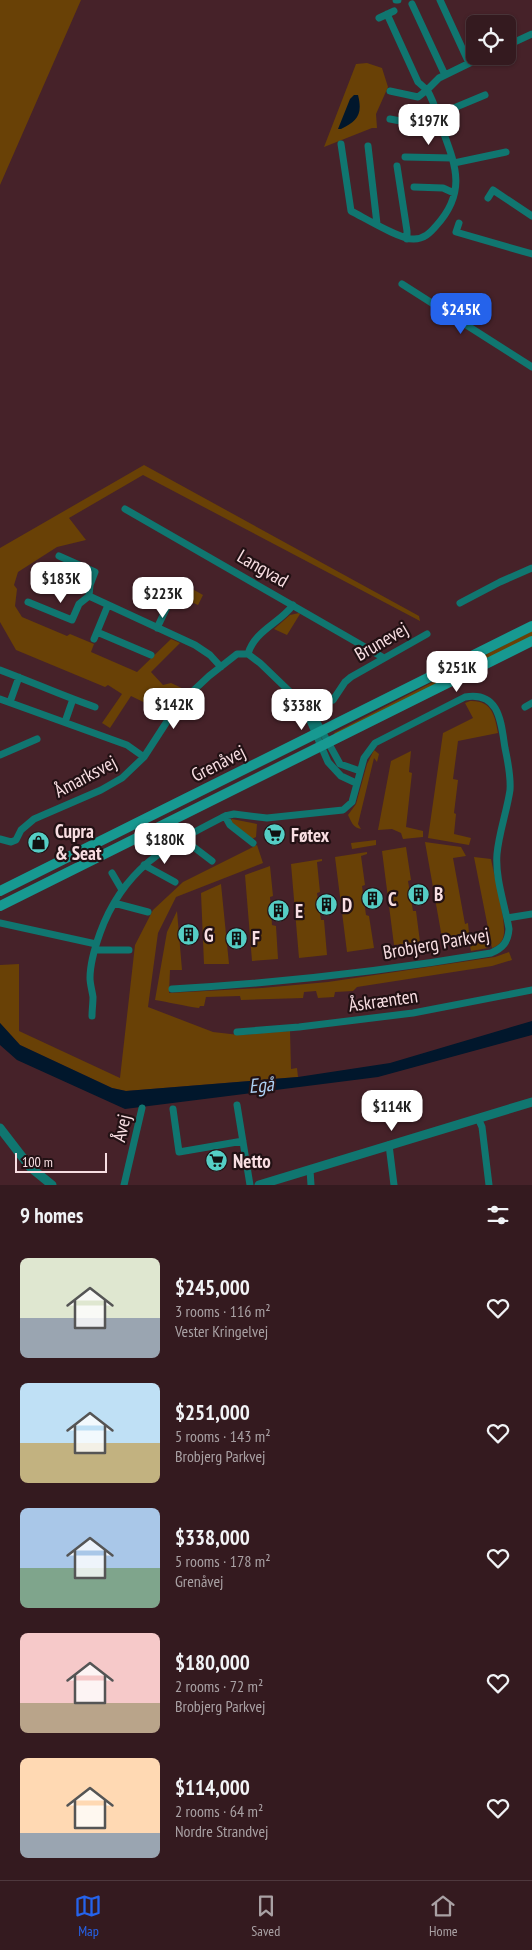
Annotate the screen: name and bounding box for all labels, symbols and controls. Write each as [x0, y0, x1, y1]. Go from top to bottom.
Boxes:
map controls [466, 15, 516, 65]
button: locate [466, 15, 516, 65]
pin: $197K [394, 104, 464, 146]
text: $197K [410, 110, 448, 130]
pin: $245K [426, 292, 496, 335]
text: $245K [442, 299, 480, 319]
street label: Langvad [233, 544, 293, 592]
pin: $183K [26, 562, 96, 604]
text: $183K [42, 568, 80, 588]
pin: $223K [128, 576, 198, 619]
text: $223K [144, 583, 182, 603]
street label: Brunevej [350, 616, 412, 666]
pin: $251K [422, 650, 492, 693]
text: $251K [438, 657, 476, 677]
pin: $142K [139, 688, 209, 730]
pin: $338K [267, 688, 337, 731]
text: $142K [155, 694, 193, 714]
text: $338K [283, 695, 321, 715]
street label: Grenåvej [187, 739, 249, 787]
street label: Åmarksvej [50, 750, 120, 802]
place label: Cupra & Seat [55, 819, 102, 865]
pin: $180K [130, 822, 200, 865]
supermarket icon: Føtex [263, 823, 287, 847]
place label: Føtex [291, 823, 330, 847]
text: $180K [146, 829, 184, 849]
shop icon: Cupra & Seat [27, 830, 51, 854]
building icon: B [406, 882, 430, 906]
place label: B [434, 882, 443, 906]
building icon: C [360, 887, 384, 911]
place label: C [388, 887, 397, 911]
building icon: D [314, 893, 338, 917]
place label: D [342, 893, 352, 917]
building icon: E [267, 899, 291, 923]
place label: E [295, 899, 303, 923]
street label: Brobjerg Parkvej [381, 922, 491, 964]
building icon: G [176, 923, 200, 947]
place label: G [204, 923, 214, 947]
building icon: F [224, 926, 248, 950]
place label: F [252, 926, 260, 950]
street label: Åskrænten [347, 983, 419, 1017]
water label: Egå [247, 1071, 277, 1099]
pin: $114K [357, 1090, 427, 1132]
text: $114K [373, 1096, 411, 1116]
street label: Åvej [106, 1112, 136, 1144]
supermarket icon: Netto [205, 1149, 229, 1173]
place label: Netto [233, 1149, 271, 1173]
scale bar [15, 1150, 108, 1173]
text: 100 m [22, 1153, 53, 1171]
icon: filters [484, 1201, 512, 1229]
text: 9 homes [20, 1202, 83, 1229]
text: $245,000 [175, 1274, 250, 1301]
icon: home [60, 1278, 120, 1338]
icon: heart [484, 1294, 512, 1322]
text: 3 rooms · 116 m² [175, 1301, 271, 1321]
text: Vester Kringelvej [175, 1321, 268, 1341]
text: $251,000 [175, 1399, 250, 1426]
icon: home [60, 1403, 120, 1463]
icon: heart [484, 1419, 512, 1447]
text: 5 rooms · 143 m² [175, 1426, 271, 1446]
text: Brobjerg Parkvej [175, 1446, 266, 1466]
text: $338,000 [175, 1524, 250, 1551]
icon: home [60, 1528, 120, 1588]
icon: heart [484, 1544, 512, 1572]
text: 5 rooms · 178 m² [175, 1551, 271, 1571]
text: Grenåvej [175, 1571, 224, 1591]
text: $180,000 [175, 1649, 250, 1676]
icon: home [60, 1653, 120, 1713]
icon: heart [484, 1669, 512, 1697]
text: 2 rooms · 72 m² [175, 1676, 263, 1696]
text: Brobjerg Parkvej [175, 1696, 266, 1716]
text: $114,000 [175, 1774, 250, 1801]
icon: home [60, 1778, 120, 1838]
icon: heart [484, 1794, 512, 1822]
text: 2 rooms · 64 m² [175, 1801, 263, 1821]
text: Nordre Strandvej [175, 1821, 268, 1841]
tab: Map [74, 1892, 102, 1940]
tab: Saved [251, 1892, 280, 1940]
tab: Home [429, 1892, 458, 1940]

